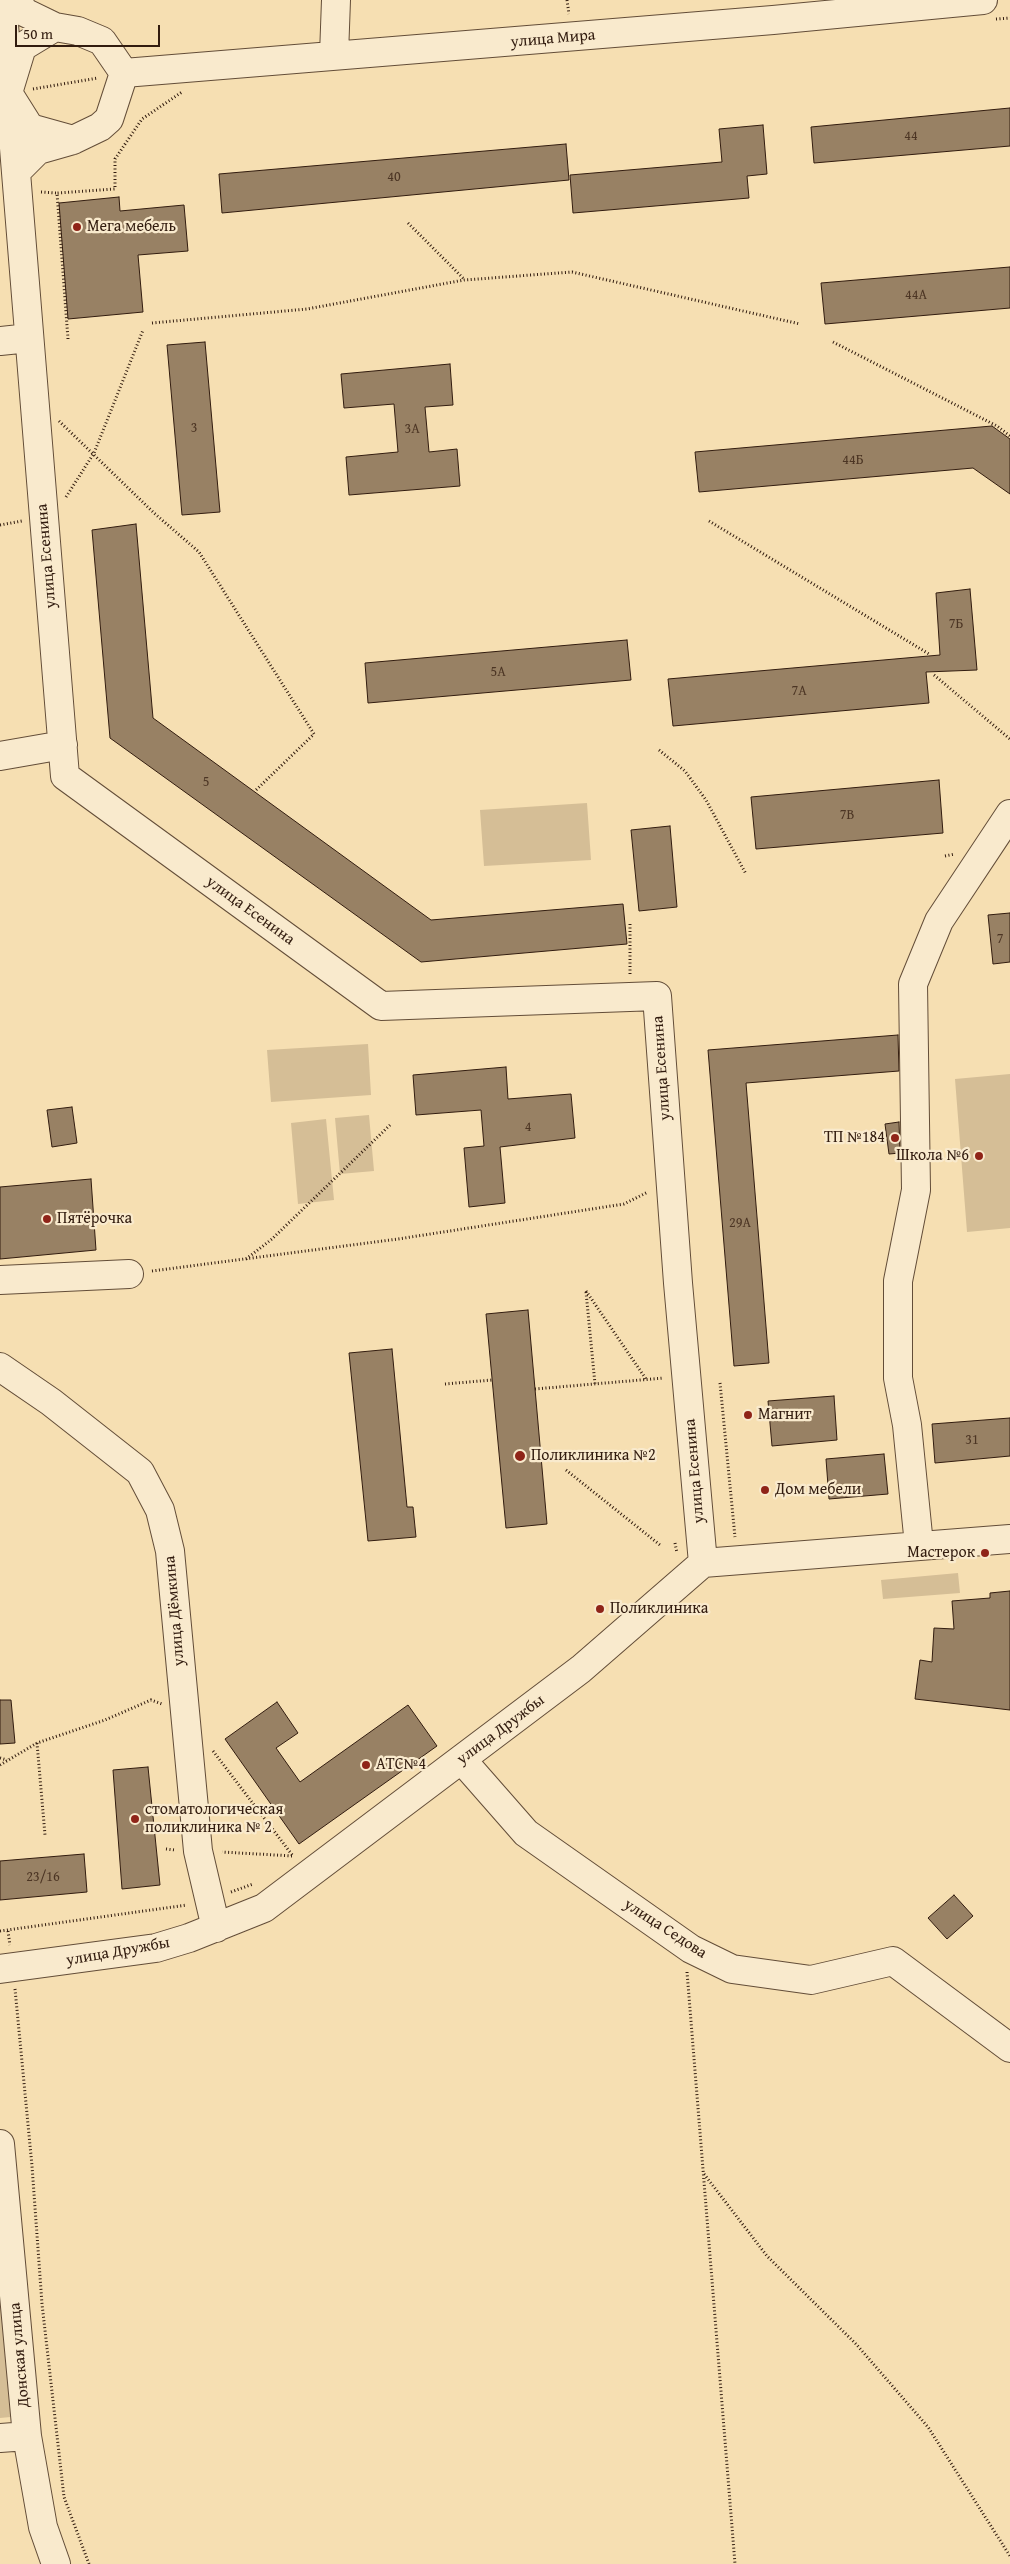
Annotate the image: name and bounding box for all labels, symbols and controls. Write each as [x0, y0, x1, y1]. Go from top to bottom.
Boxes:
scale bar [18, 15, 162, 47]
text: 50 m [23, 23, 53, 44]
street label: улица Мира [510, 26, 596, 52]
house number: 44 [904, 128, 918, 144]
house number: 40 [387, 169, 401, 185]
place label: Мега мебель [87, 217, 176, 237]
marker: Мега мебель [71, 221, 83, 233]
house number: 44А [905, 287, 927, 303]
house number: 3 [191, 420, 197, 436]
house number: 3А [404, 421, 420, 437]
house number: 44Б [842, 452, 864, 468]
street label: улица Есенина [33, 503, 61, 609]
house number: 7Б [949, 616, 963, 632]
house number: 5А [490, 664, 506, 680]
house number: 7А [791, 683, 807, 699]
house number: 5 [203, 774, 209, 790]
house number: 7В [840, 807, 854, 823]
street label: улица Есенина [202, 872, 298, 950]
house number: 7 [997, 931, 1003, 947]
street label: улица Есенина [649, 1015, 675, 1121]
house number: 4 [525, 1119, 531, 1135]
place label: ТП №184 [824, 1128, 885, 1148]
marker: ТП №184 [889, 1132, 901, 1144]
place label: Школа №6 [896, 1146, 969, 1166]
marker: Школа №6 [973, 1150, 985, 1162]
place label: Пятёрочка [57, 1209, 132, 1229]
marker: Пятёрочка [41, 1213, 53, 1225]
house number: 29А [729, 1215, 751, 1231]
place label: Магнит [758, 1405, 811, 1425]
marker: Магнит [742, 1409, 754, 1421]
street label: улица Есенина [681, 1418, 709, 1524]
house number: 31 [965, 1432, 979, 1448]
place label: Поликлиника №2 [531, 1446, 656, 1466]
marker: Поликлиника №2 [513, 1449, 527, 1463]
place label: Дом мебели [775, 1480, 861, 1500]
marker: Дом мебели [759, 1484, 771, 1496]
place label: Мастерок [907, 1543, 975, 1563]
marker: Мастерок [979, 1547, 991, 1559]
street label: улица Дёмкина [161, 1555, 189, 1667]
place label: Поликлиника [610, 1599, 708, 1619]
marker: Поликлиника [594, 1603, 606, 1615]
street label: улица Дружбы [453, 1691, 549, 1769]
place label: АТС№4 [376, 1755, 426, 1775]
marker: АТС№4 [360, 1759, 372, 1771]
place label: стоматологическая поликлиника № 2 [145, 1800, 283, 1838]
marker: стоматологическая поликлиника № 2 [129, 1813, 141, 1825]
house number: 23/16 [26, 1869, 60, 1885]
street label: улица Седова [620, 1895, 710, 1963]
street label: улица Дружбы [65, 1933, 171, 1971]
street label: Донская улица [6, 2302, 34, 2408]

